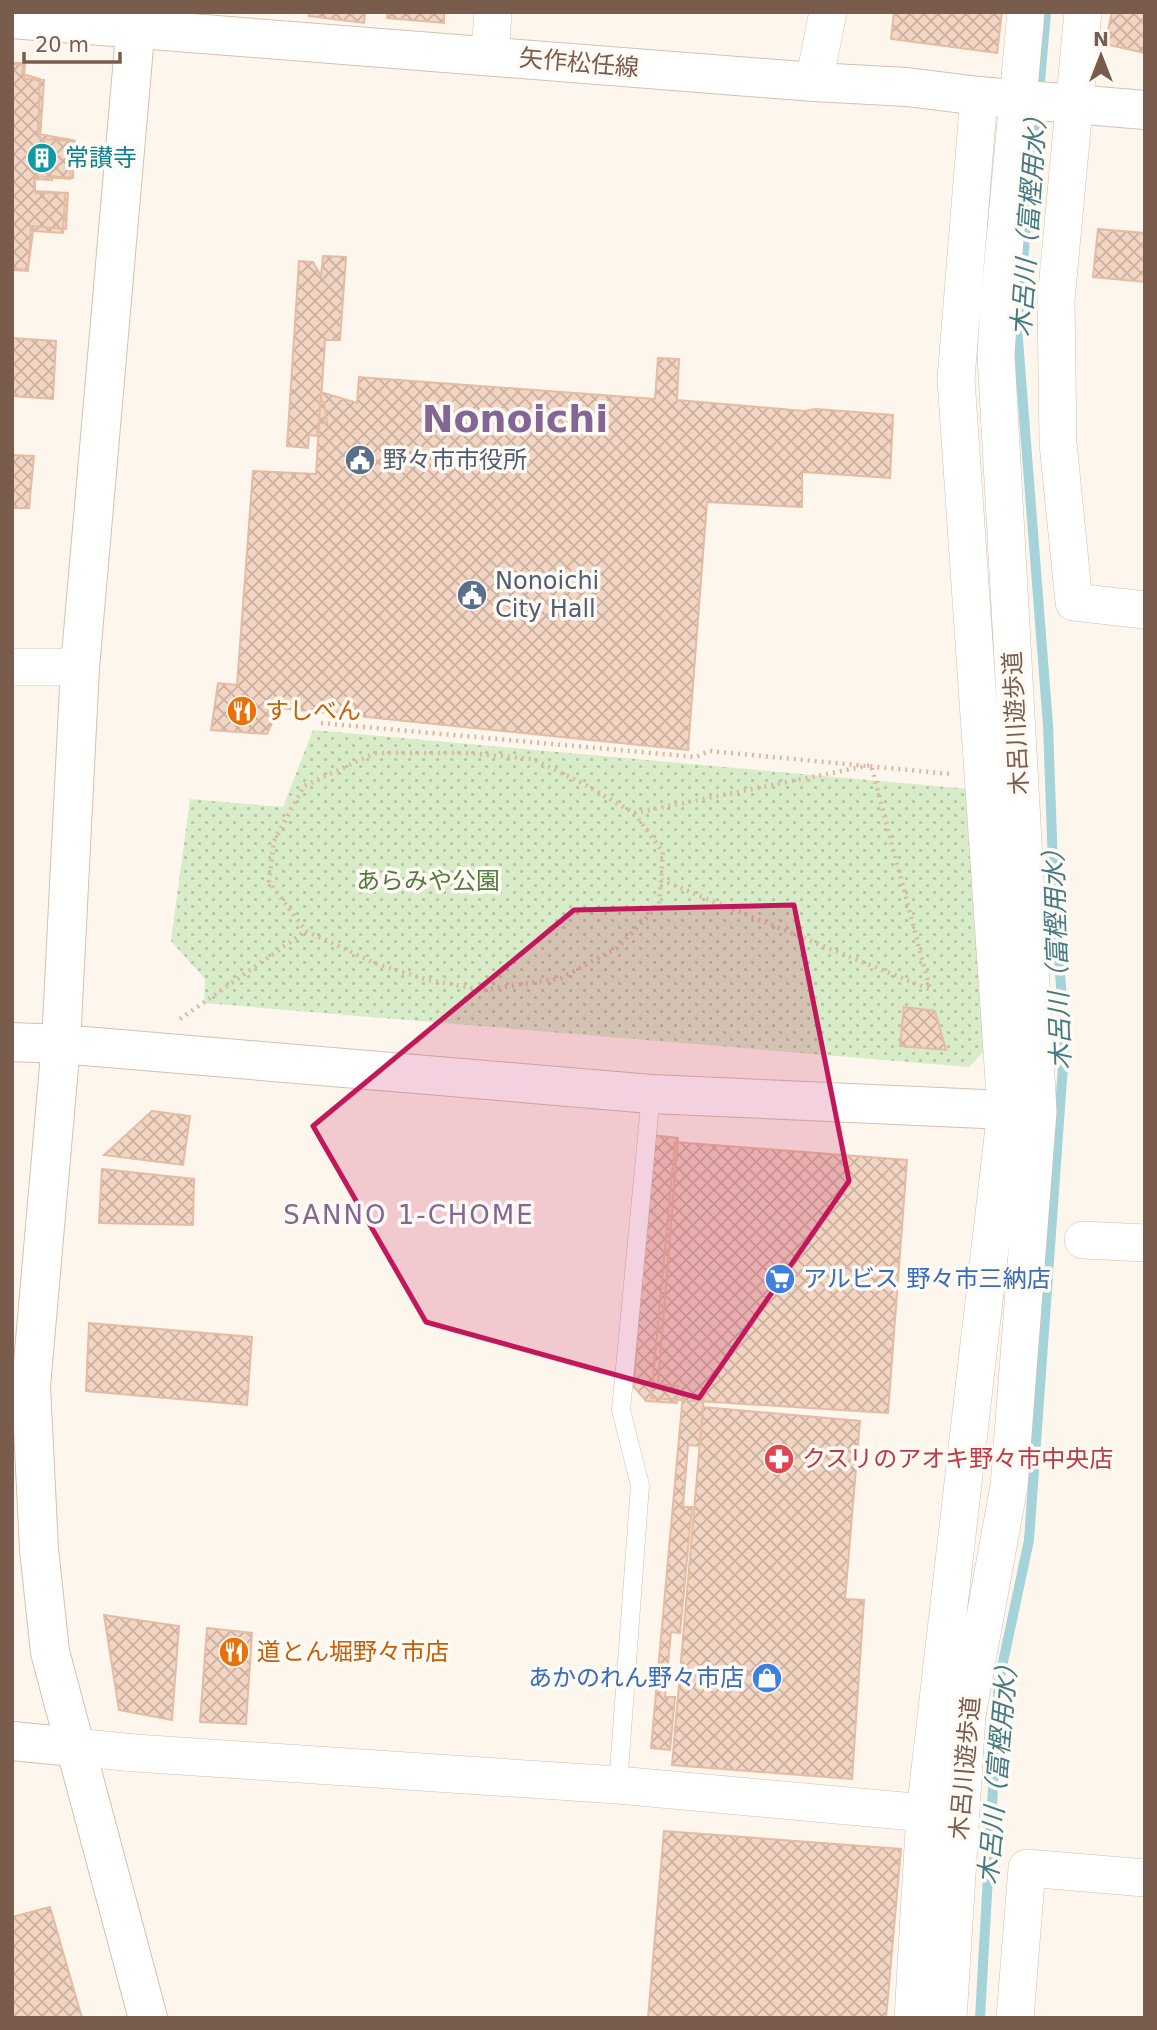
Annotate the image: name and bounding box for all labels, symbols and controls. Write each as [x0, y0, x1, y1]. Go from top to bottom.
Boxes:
scale bar [24, 21, 121, 65]
north arrow [1066, 21, 1136, 91]
text: N [1093, 28, 1109, 50]
text: 20 m [35, 33, 89, 57]
street label: 矢作松任線 [518, 44, 640, 82]
water label: 木呂川（富樫用水） [1006, 102, 1052, 338]
building icon: 常讃寺 [25, 141, 59, 175]
place label: 常讃寺 [65, 144, 137, 172]
district label: Nonoichi [422, 397, 608, 441]
public building icon: 野々市市役所 [343, 443, 377, 477]
place label: 野々市市役所 [383, 446, 527, 474]
place label: Nonoichi City Hall [495, 567, 599, 623]
public building icon: Nonoichi City Hall [455, 578, 489, 612]
street label: 木呂川遊歩道 [998, 650, 1034, 796]
restaurant icon: すしべん [225, 694, 259, 728]
place label: すしべん [265, 697, 361, 725]
water label: 木呂川（富樫用水） [1038, 836, 1076, 1070]
park label: あらみや公園 [356, 867, 500, 895]
district label: SANNO 1-CHOME [283, 1200, 535, 1230]
supermarket icon: アルビス 野々市三納店 [763, 1262, 797, 1296]
place label: アルビス 野々市三納店 [803, 1265, 1050, 1293]
pharmacy icon: クスリのアオキ野々市中央店 [762, 1442, 796, 1476]
place label: クスリのアオキ野々市中央店 [802, 1445, 1113, 1473]
restaurant icon: 道とん堀野々市店 [217, 1635, 251, 1669]
place label: 道とん堀野々市店 [257, 1638, 449, 1666]
water label: 木呂川（富樫用水） [973, 1650, 1023, 1886]
shop icon: あかのれん野々市店 [750, 1661, 784, 1695]
place label: あかのれん野々市店 [528, 1664, 744, 1692]
street label: 木呂川遊歩道 [945, 1695, 985, 1841]

